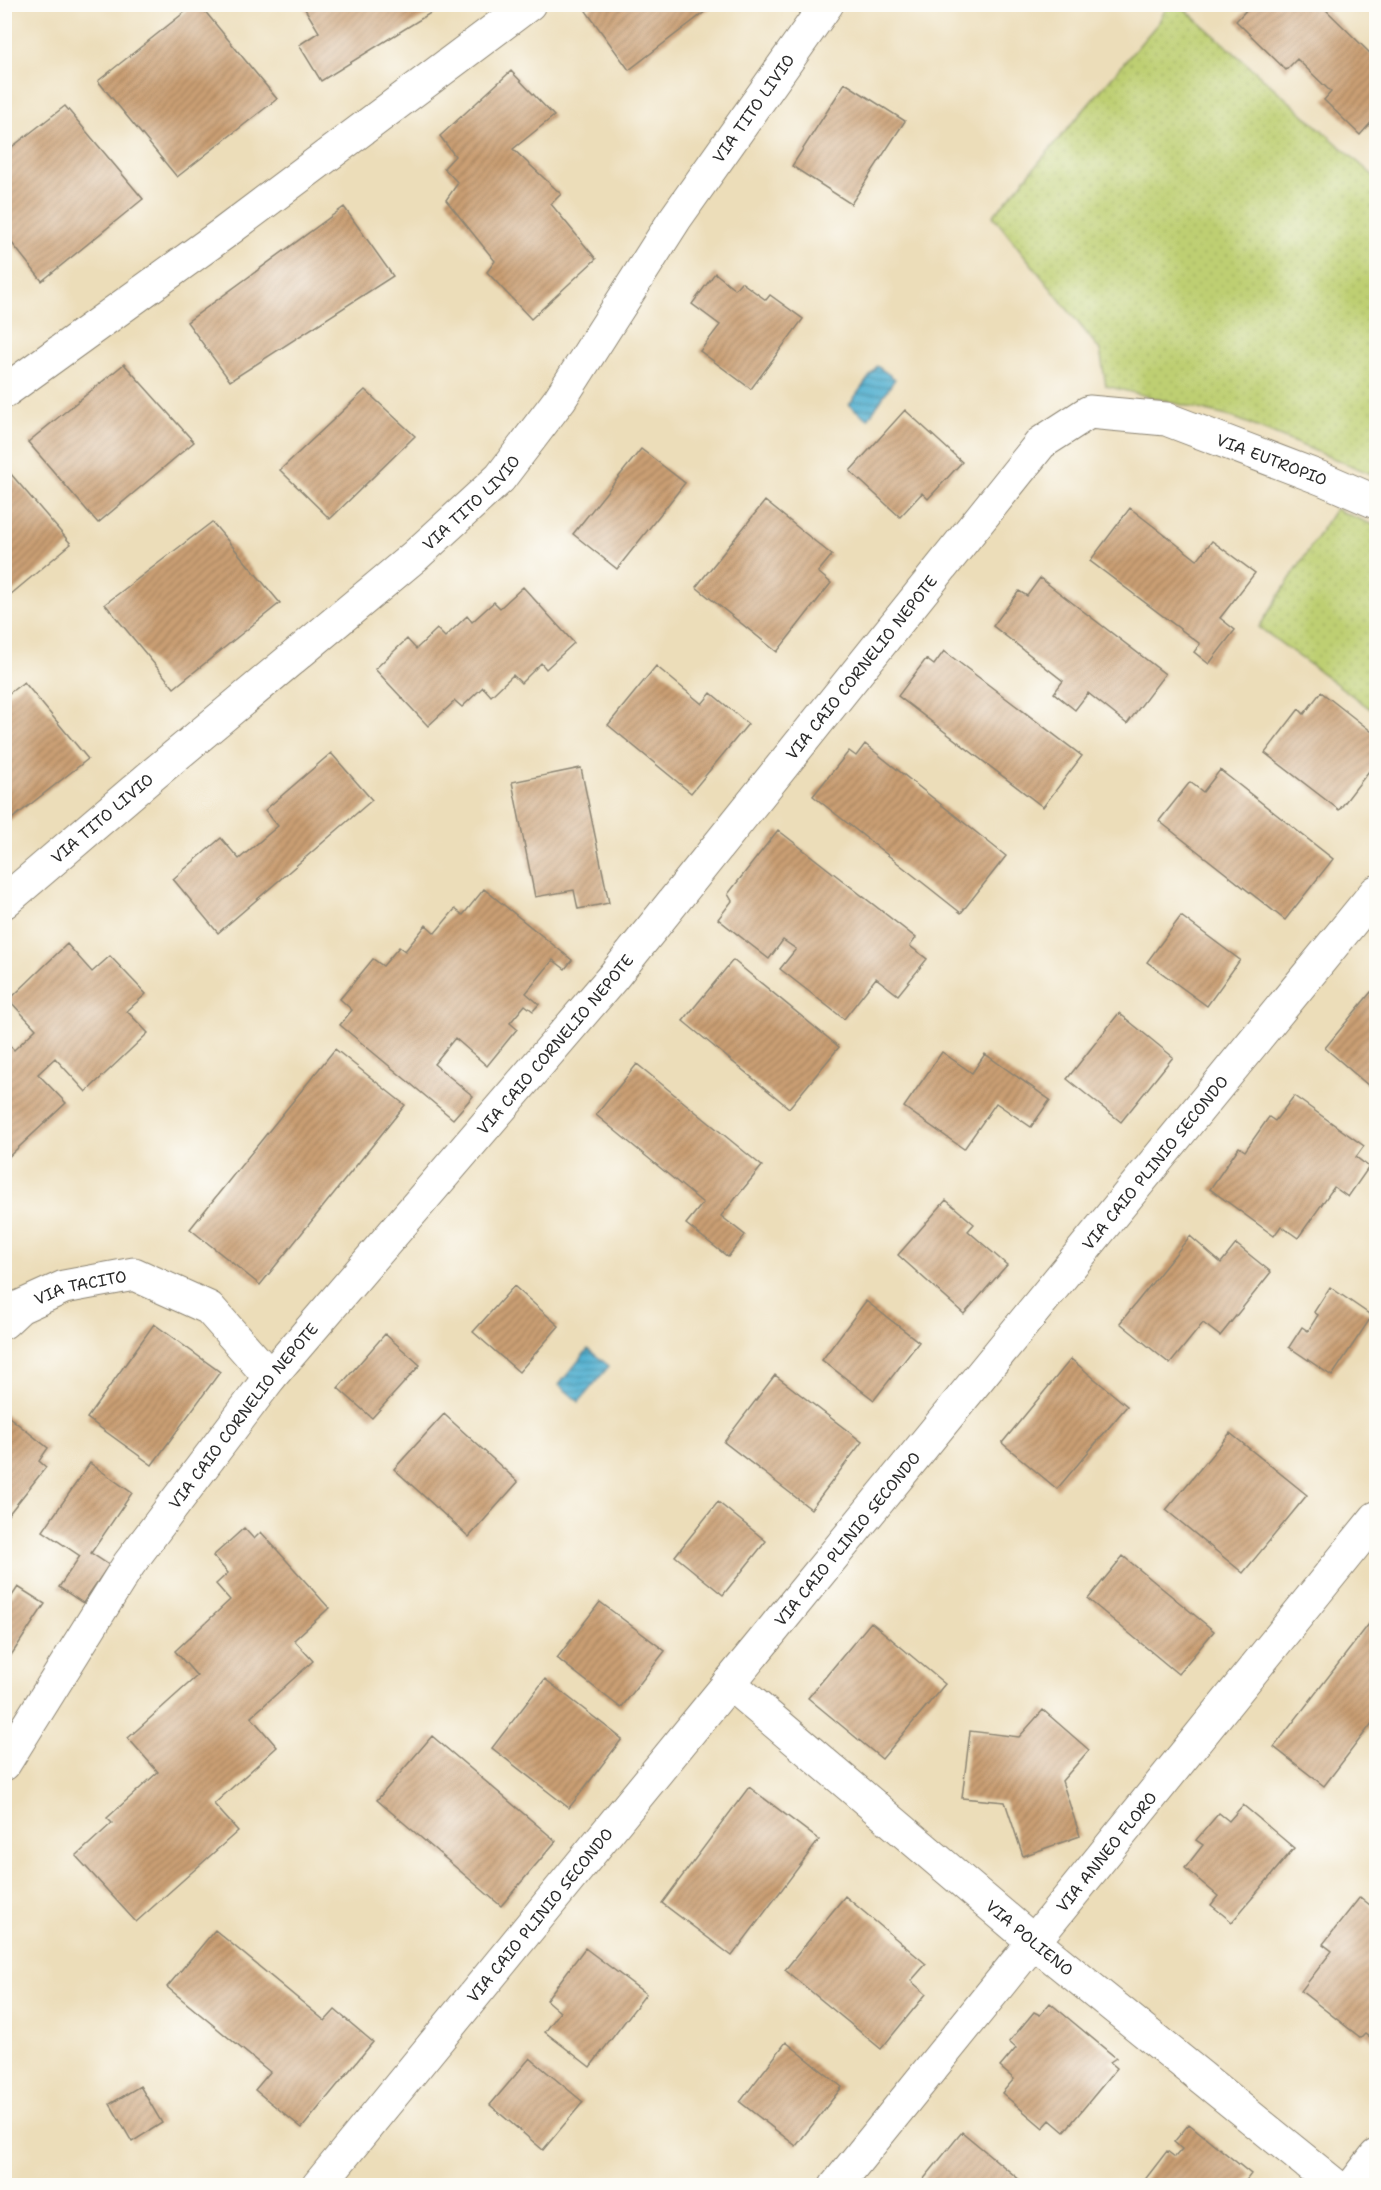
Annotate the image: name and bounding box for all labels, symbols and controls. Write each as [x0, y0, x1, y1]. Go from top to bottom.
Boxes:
street label: VIA TITO LIVIO [708, 50, 799, 167]
street label: VIA EUTROPIO [1213, 429, 1330, 490]
street label: VIA TITO LIVIO [418, 451, 524, 555]
street label: VIA CAIO CORNELIO NEPOTE [781, 571, 942, 764]
street label: VIA TITO LIVIO [46, 768, 158, 868]
street label: VIA CAIO CORNELIO NEPOTE [472, 950, 638, 1139]
street label: VIA CAIO PLINIO SECONDO [1077, 1071, 1232, 1254]
street label: VIA TACITO [31, 1265, 128, 1310]
street label: VIA CAIO CORNELIO NEPOTE [164, 1318, 322, 1513]
street label: VIA CAIO PLINIO SECONDO [770, 1447, 925, 1630]
street label: VIA ANNEO FLORO [1051, 1787, 1161, 1916]
street label: VIA CAIO PLINIO SECONDO [462, 1823, 617, 2007]
street label: VIA POLIENO [981, 1895, 1078, 1980]

